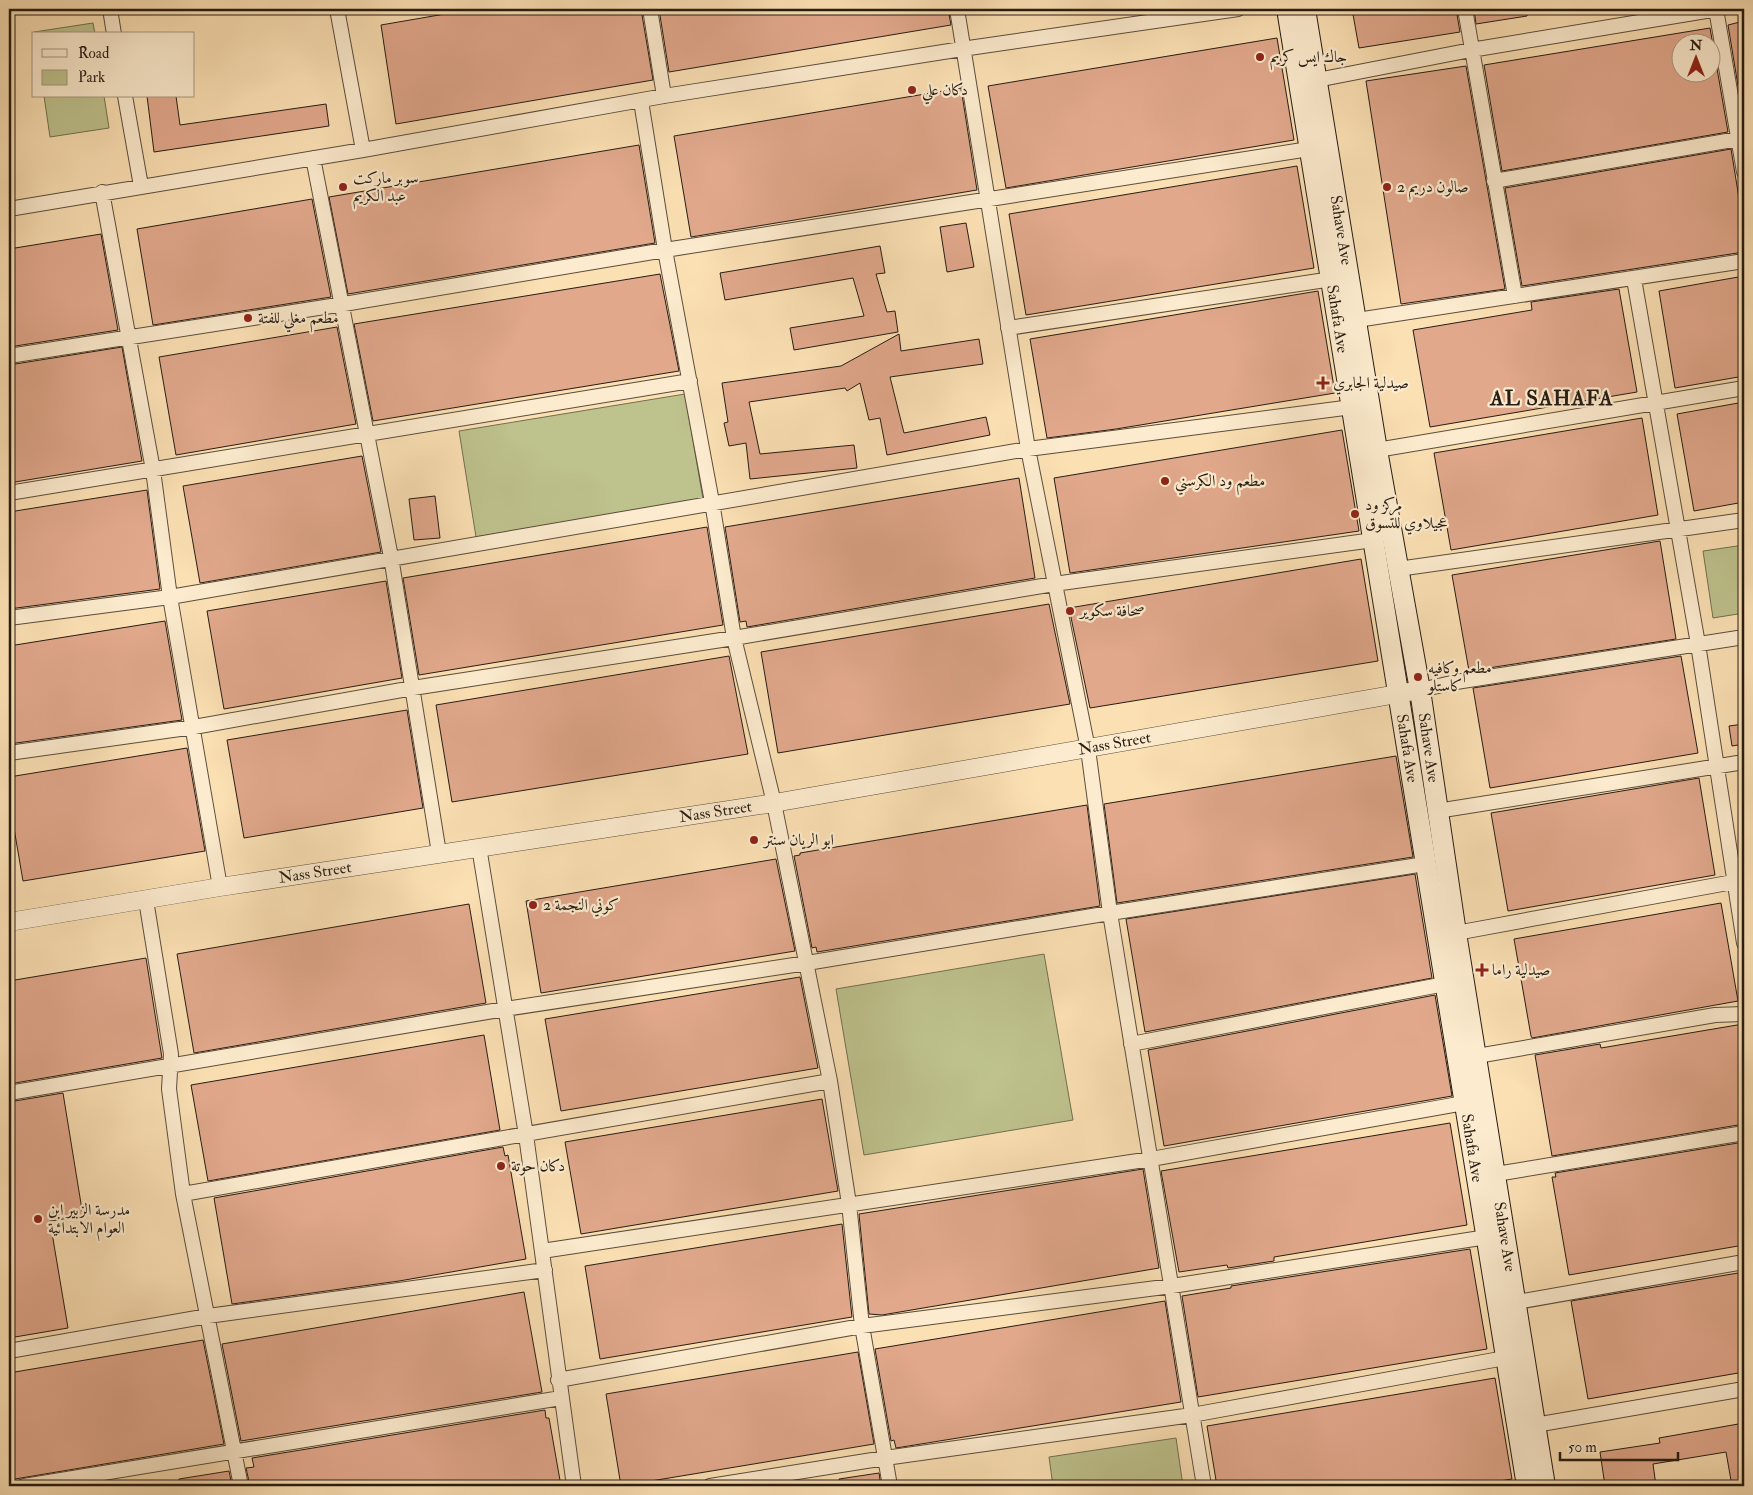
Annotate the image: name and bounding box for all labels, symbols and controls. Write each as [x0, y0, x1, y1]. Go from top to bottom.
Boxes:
legend [32, 32, 195, 98]
north arrow [1670, 32, 1720, 82]
text: N [1689, 37, 1703, 54]
text: Road [78, 44, 110, 63]
place label: جاك ايس كريم [1270, 47, 1347, 71]
marker: جاك ايس كريم [1254, 51, 1266, 63]
text: Park [78, 68, 105, 87]
place label: دكان علي [922, 80, 968, 105]
marker: دكان علي [906, 84, 918, 96]
place label: سوبر ماركت عبد الكريم [353, 168, 419, 210]
place label: صالون دريم 2 [1397, 177, 1469, 201]
marker: سوبر ماركت عبد الكريم [337, 181, 349, 193]
marker: صالون دريم 2 [1381, 181, 1393, 193]
street label: Sahave Ave [1326, 194, 1357, 267]
street label: Sahafa Ave [1322, 283, 1353, 355]
place label: مطعم مغلي للفتة [258, 308, 339, 333]
marker: مطعم مغلي للفتة [242, 312, 254, 324]
place label: صيدلية الجابري [1333, 373, 1409, 395]
marker: صيدلية الجابري [1317, 377, 1329, 389]
district label: AL SAHAFA [1489, 385, 1614, 412]
place label: مطعم ود الكرسني [1175, 471, 1265, 496]
marker: مطعم ود الكرسني [1159, 475, 1171, 487]
place label: مركز ود عجيلاوي للتسوق [1365, 495, 1448, 535]
marker: مركز ود عجيلاوي للتسوق [1349, 508, 1361, 520]
place label: صحافة سكوير [1078, 601, 1145, 621]
marker: صحافة سكوير [1064, 605, 1076, 617]
place label: مطعم وكافيه كاستلو [1426, 658, 1492, 696]
marker: مطعم وكافيه كاستلو [1412, 671, 1424, 683]
street label: Sahave Ave [1414, 711, 1444, 784]
street label: Sahafa Ave [1392, 713, 1423, 784]
street label: Nass Street [1077, 727, 1153, 760]
street label: Nass Street [678, 796, 753, 827]
place label: ابو الريان سنتر [762, 830, 834, 850]
marker: ابو الريان سنتر [748, 834, 760, 846]
street label: Nass Street [277, 857, 353, 888]
place label: كوني النجمة 2 [543, 895, 619, 917]
marker: كوني النجمة 2 [527, 899, 539, 911]
place label: صيدلية راما [1492, 960, 1551, 980]
marker: صيدلية راما [1476, 964, 1488, 976]
street label: Sahafa Ave [1457, 1112, 1488, 1184]
place label: دكان حوتة [511, 1156, 565, 1176]
marker: دكان حوتة [495, 1160, 507, 1172]
place label: مدرسة الزبير ابن العوام الابتدائية [48, 1200, 130, 1242]
street label: Sahave Ave [1489, 1200, 1520, 1273]
marker: مدرسة الزبير ابن العوام الابتدائية [32, 1213, 44, 1225]
scale bar [1560, 1430, 1678, 1462]
text: 50 m [1568, 1438, 1597, 1457]

